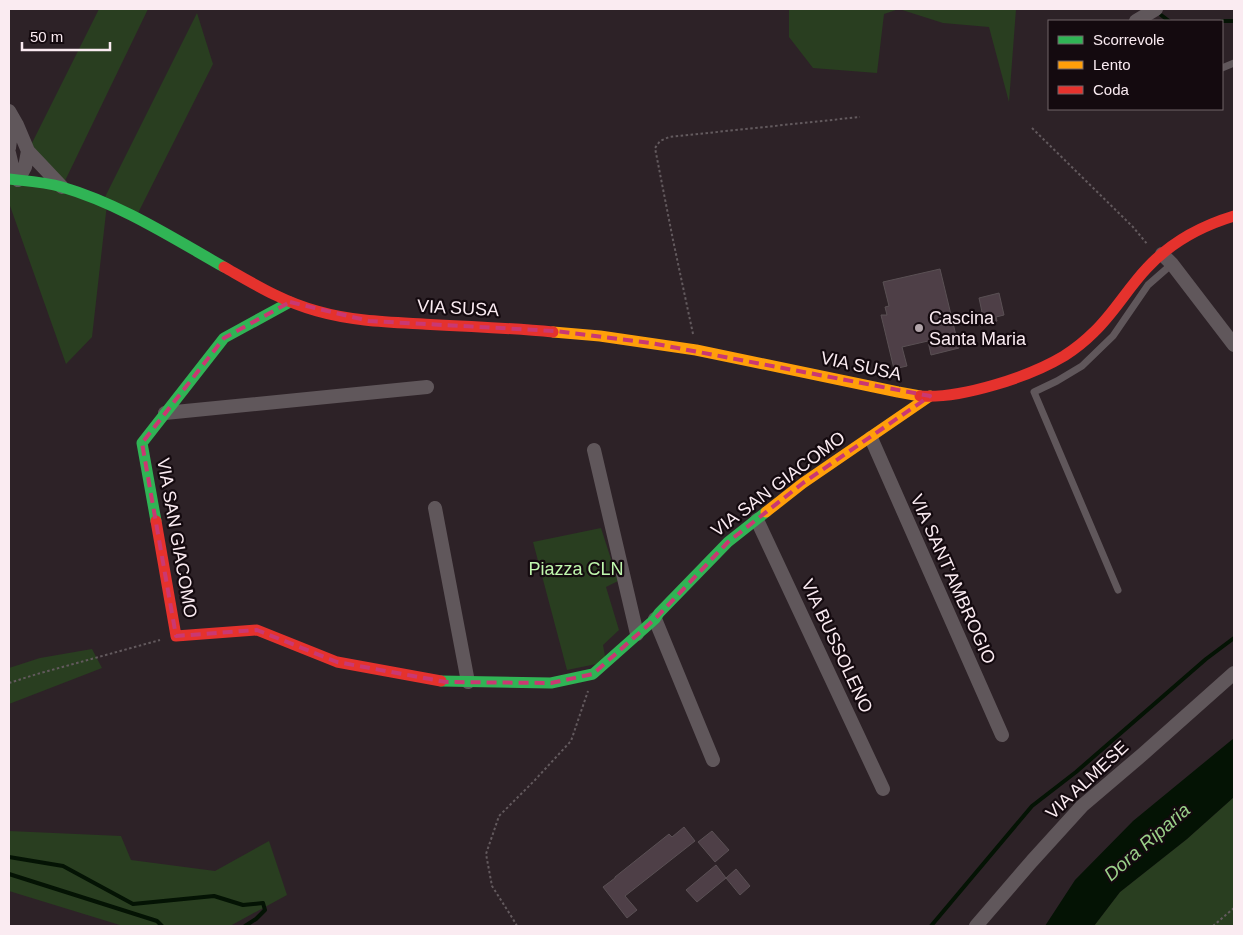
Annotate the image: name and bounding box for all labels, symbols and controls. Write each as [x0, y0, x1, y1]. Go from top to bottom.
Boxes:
scale bar [22, 20, 110, 52]
legend [1048, 20, 1223, 110]
text: 50 m [30, 28, 63, 45]
text: Scorrevole [1093, 31, 1165, 48]
text: Lento [1093, 56, 1131, 73]
text: Coda [1093, 81, 1130, 98]
street label: VIA SUSA [417, 296, 499, 320]
place label: Cascina Santa Maria [929, 308, 1027, 349]
marker: Cascina Santa Maria [913, 322, 925, 334]
street label: VIA SUSA [819, 348, 903, 384]
street label: VIA SAN GIACOMO [707, 427, 849, 541]
street label: VIA SAN GIACOMO [153, 456, 201, 620]
street label: VIA SANT'AMBROGIO [907, 491, 999, 667]
park label: Piazza CLN [528, 559, 624, 579]
street label: VIA BUSSOLENO [797, 576, 877, 716]
street label: VIA ALMESE [1042, 737, 1132, 823]
water label: Dora Riparia [1100, 799, 1194, 885]

